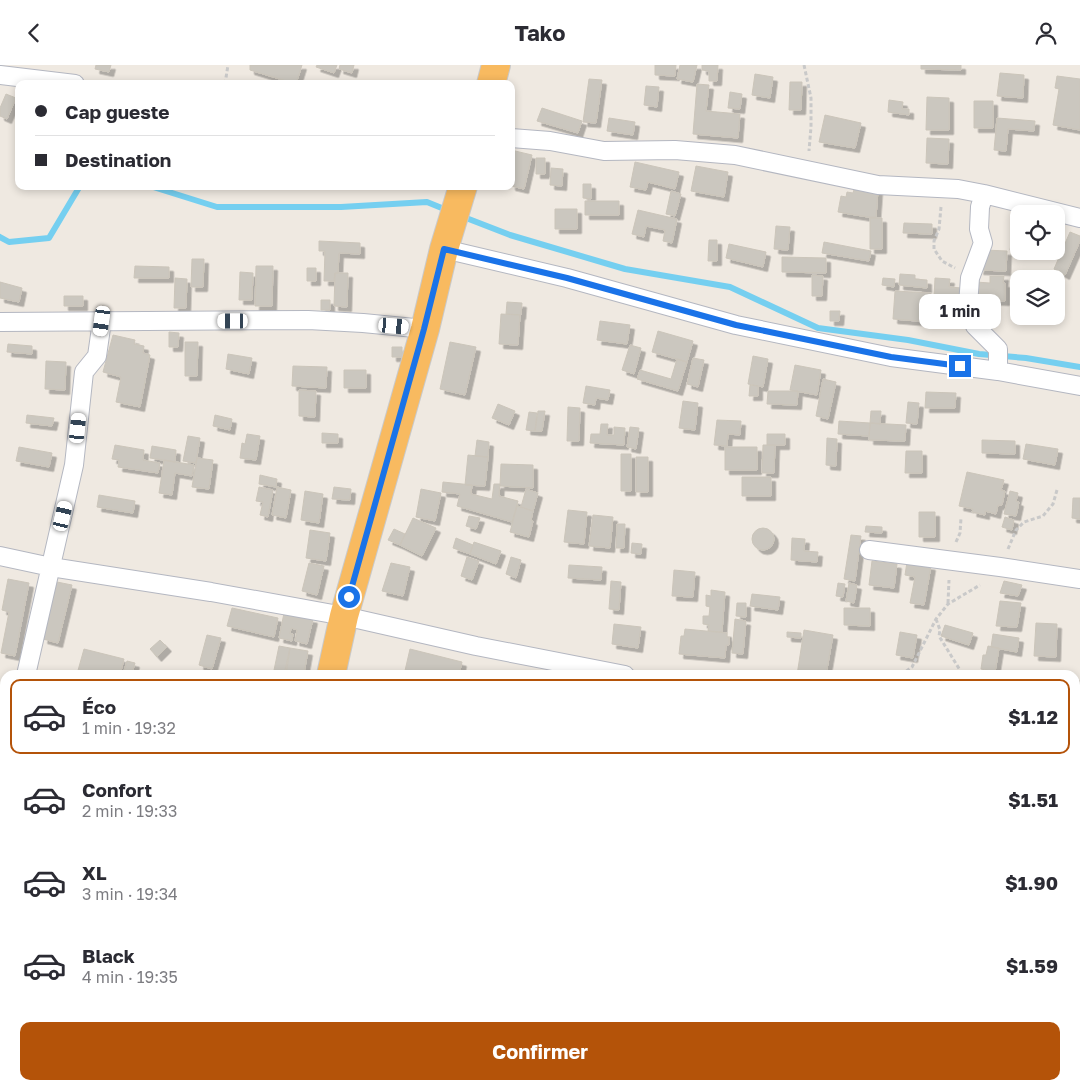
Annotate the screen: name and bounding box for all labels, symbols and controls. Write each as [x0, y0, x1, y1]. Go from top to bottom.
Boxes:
icon: back [20, 19, 48, 47]
text: Tako [515, 19, 565, 46]
icon: person [1032, 19, 1060, 47]
text: Cap gueste [65, 100, 170, 123]
text: Destination [65, 148, 171, 171]
map controls [1010, 205, 1065, 325]
button: locate [1010, 205, 1065, 260]
button: layers [1010, 270, 1065, 325]
callout: 1 min [919, 293, 1001, 329]
text: 1 min [940, 301, 980, 321]
car [92, 305, 111, 337]
car [218, 314, 248, 329]
car [378, 317, 409, 335]
route end [949, 355, 971, 377]
car [68, 412, 87, 444]
car [52, 500, 73, 532]
route start [338, 586, 360, 608]
icon: car [22, 694, 67, 739]
text: Éco [82, 695, 116, 718]
text: $1.12 [1008, 705, 1058, 728]
text: 1 min · 19:32 [82, 718, 176, 738]
icon: car [22, 777, 67, 822]
text: Confort [82, 778, 152, 801]
text: $1.51 [1008, 788, 1058, 811]
text: 2 min · 19:33 [82, 801, 177, 821]
icon: car [22, 860, 67, 905]
text: XL [82, 861, 107, 884]
text: $1.90 [1005, 871, 1058, 894]
text: 3 min · 19:34 [82, 884, 178, 904]
icon: car [22, 943, 67, 988]
text: Black [82, 944, 135, 967]
text: $1.59 [1006, 954, 1058, 977]
text: 4 min · 19:35 [82, 967, 178, 987]
button: Confirmer [20, 1022, 1060, 1080]

